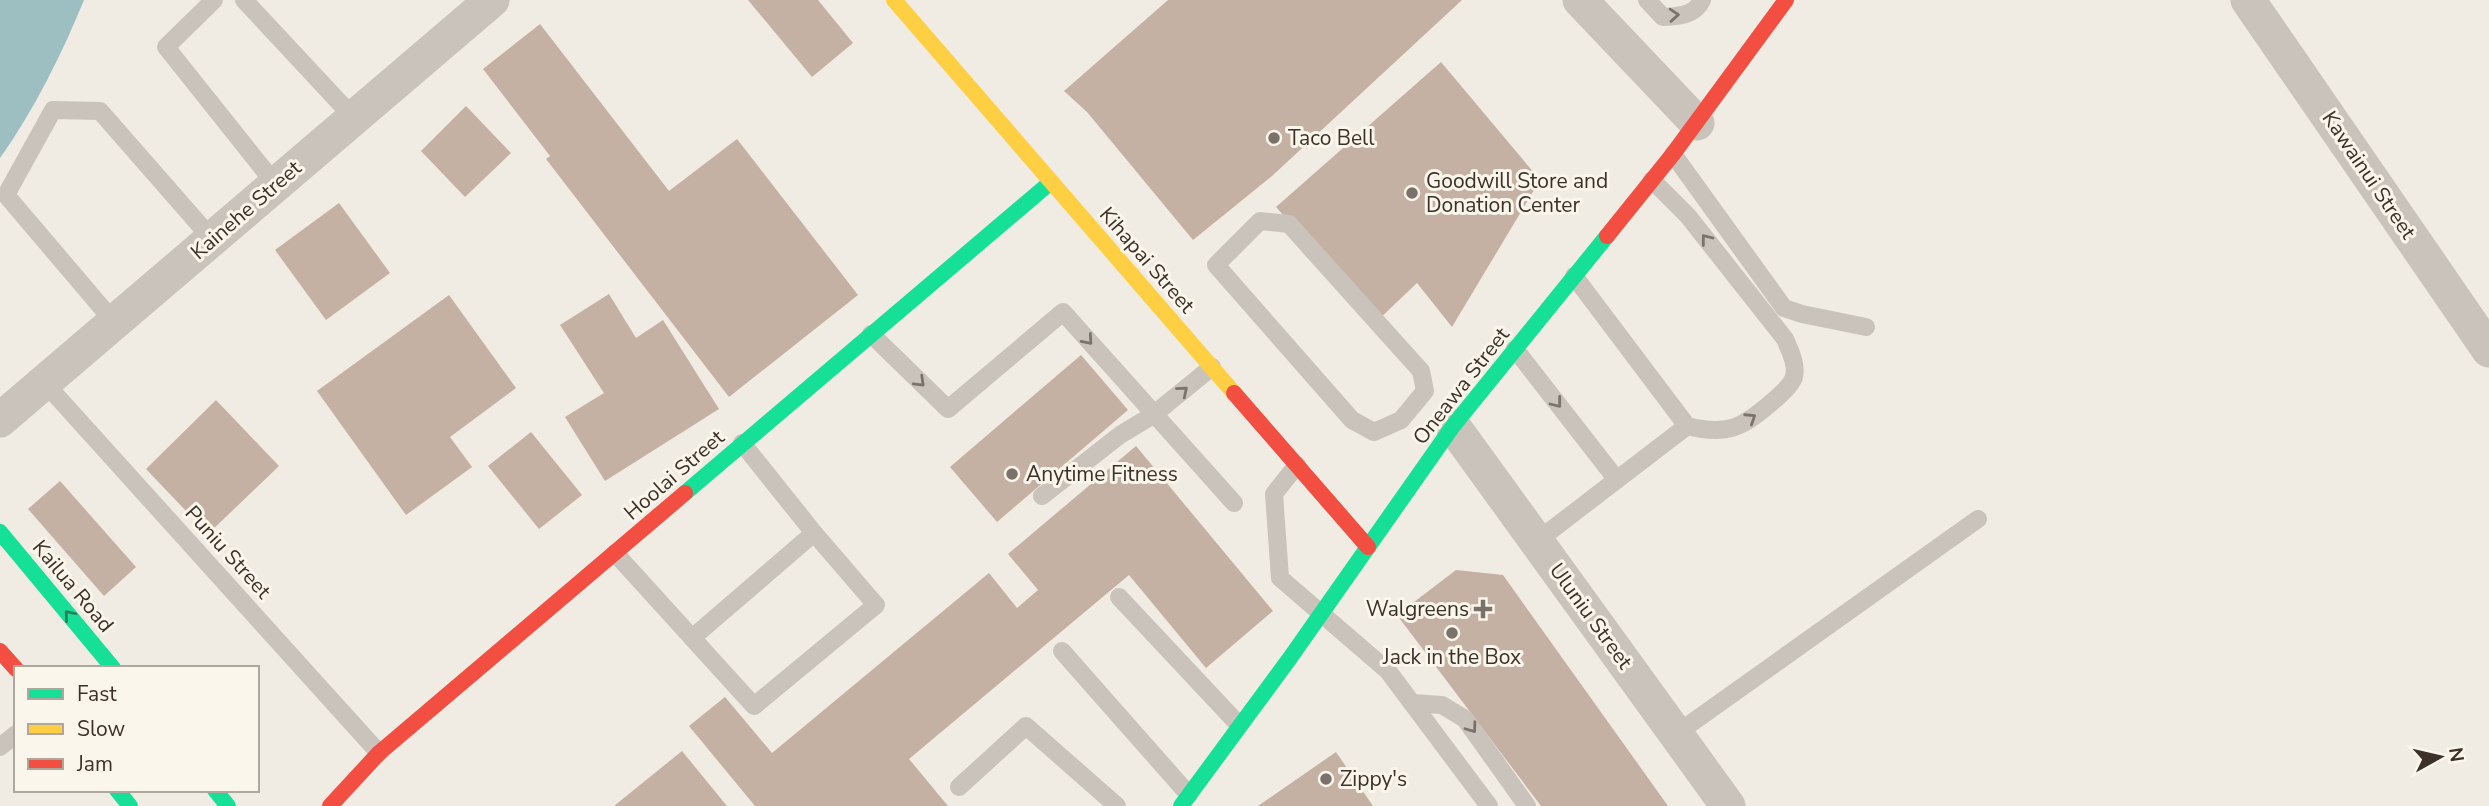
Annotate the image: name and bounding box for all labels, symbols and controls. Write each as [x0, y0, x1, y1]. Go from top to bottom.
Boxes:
one-way arrow [1669, 8, 1680, 23]
street label: Kawainui Street [2316, 105, 2423, 245]
place label: Taco Bell [1288, 124, 1375, 152]
marker: Taco Bell [1266, 130, 1282, 146]
street label: Kainehe Street [185, 154, 308, 266]
place label: Goodwill Store and Donation Center [1426, 167, 1608, 219]
marker: Goodwill Store and Donation Center [1404, 185, 1420, 201]
street label: Kihapai Street [1093, 201, 1201, 319]
one-way arrow [1701, 234, 1714, 246]
street label: Oneawa Street [1406, 321, 1516, 450]
one-way arrow [1080, 332, 1092, 345]
one-way arrow [912, 373, 925, 386]
one-way arrow [1174, 387, 1187, 399]
one-way arrow [1549, 395, 1562, 408]
one-way arrow [1743, 414, 1756, 427]
street label: Hoolai Street [618, 423, 731, 526]
place label: Anytime Fitness [1026, 460, 1178, 488]
marker: Anytime Fitness [1004, 466, 1020, 482]
street label: Puniu Street [179, 499, 278, 605]
street label: Kailua Road [26, 534, 120, 638]
street label: Uluniu Street [1543, 557, 1639, 675]
place label: Walgreens [1366, 595, 1469, 623]
marker: Walgreens [1475, 601, 1491, 617]
one-way arrow [65, 611, 77, 624]
marker: Jack in the Box [1444, 625, 1460, 641]
place label: Jack in the Box [1382, 643, 1521, 671]
legend [14, 666, 259, 792]
text: Fast [77, 680, 117, 708]
text: Slow [77, 715, 126, 743]
one-way arrow [1464, 721, 1476, 733]
north arrow [2405, 722, 2475, 792]
text: N [2442, 746, 2470, 764]
text: Jam [76, 750, 113, 778]
place label: Zippy's [1340, 765, 1407, 793]
marker: Zippy's [1318, 771, 1334, 787]

